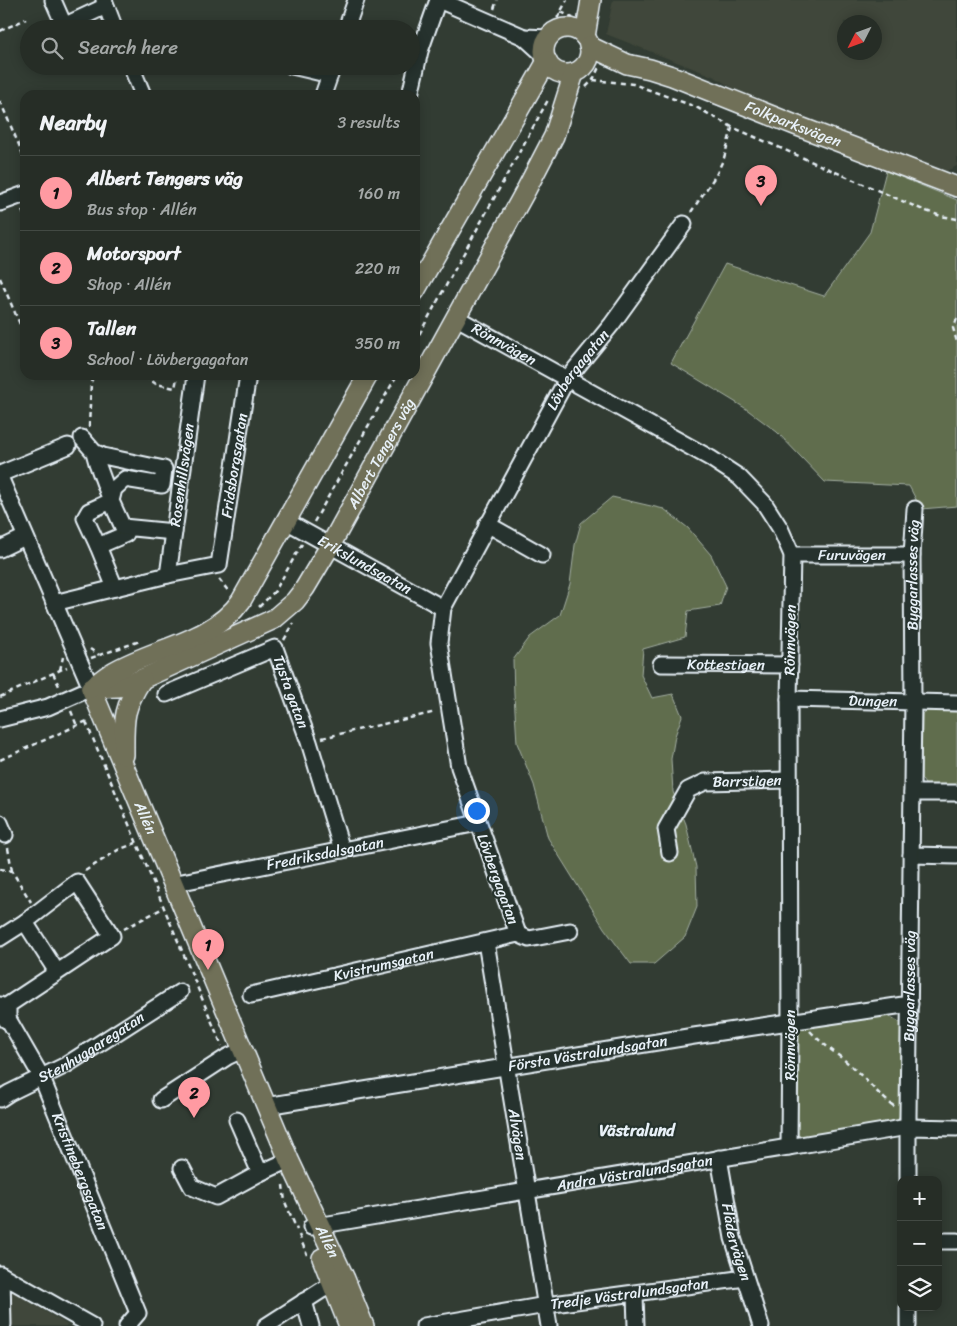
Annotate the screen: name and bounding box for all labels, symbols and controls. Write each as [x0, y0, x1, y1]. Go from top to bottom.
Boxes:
north arrow [837, 15, 882, 60]
search box [20, 20, 420, 75]
text: Search here [78, 31, 178, 64]
icon: search [38, 34, 66, 62]
street label: Folkparksvägen [741, 93, 845, 155]
text: Nearby [40, 104, 106, 142]
text: 3 results [337, 108, 400, 137]
text: Albert Tengers väg [87, 162, 243, 195]
pin: 3 [745, 165, 777, 206]
text: 1 [53, 179, 59, 208]
text: 160 m [357, 179, 400, 208]
text: Bus stop · Allén [87, 195, 197, 224]
text: Motorsport [87, 237, 181, 270]
text: 2 [51, 254, 61, 283]
text: 220 m [355, 254, 400, 283]
text: Shop · Allén [87, 270, 171, 299]
text: Tallen [87, 312, 136, 345]
street label: Rönnvägen [467, 316, 541, 373]
street label: Lövbergagatan [539, 323, 616, 415]
text: 3 [52, 329, 60, 358]
text: 350 m [355, 329, 400, 358]
text: School · Lövbergagatan [87, 345, 248, 374]
street label: Albert Tengers väg [339, 393, 422, 515]
street label: Fridsborgsgatan [213, 411, 255, 520]
street label: Rosenhillsvägen [162, 422, 202, 528]
street label: Byggarlasses väg [899, 518, 927, 631]
street label: Erikslundsgatan [313, 528, 417, 601]
street label: Furuvägen [818, 542, 886, 568]
street label: Rönnvägen [776, 604, 804, 676]
street label: Tysta gatan [266, 651, 316, 732]
street label: Kottestigen [687, 651, 765, 678]
street label: Dungen [848, 687, 898, 715]
street label: Barrstigen [712, 767, 782, 795]
street label: Allén [127, 796, 164, 839]
your location [464, 798, 490, 824]
street label: Fredriksdalsgatan [264, 829, 386, 878]
street label: Lövbergagatan [469, 830, 527, 928]
pin: 1 [192, 929, 224, 970]
street label: Byggarlasses väg [896, 930, 923, 1042]
street label: Kvistrumsgatan [331, 941, 436, 989]
street label: Stenhuggaregatan [33, 1005, 150, 1090]
street label: Rönnvägen [777, 1010, 803, 1080]
street label: Första Västralundsgatan [506, 1028, 669, 1079]
pin: 2 [178, 1077, 210, 1118]
street label: Alvägen [500, 1106, 535, 1162]
street label: Kristinebergsgatan [44, 1108, 116, 1234]
district label: Västralund [599, 1116, 676, 1145]
street label: Andra Västralundsgatan [553, 1147, 715, 1199]
map controls [897, 1176, 942, 1311]
button: + [897, 1176, 942, 1221]
street label: Flädervägen [714, 1201, 759, 1284]
street label: Allén [308, 1220, 346, 1263]
button: − [897, 1221, 942, 1266]
button: layers [897, 1266, 942, 1311]
street label: Tredje Västralundsgatan [549, 1270, 710, 1317]

